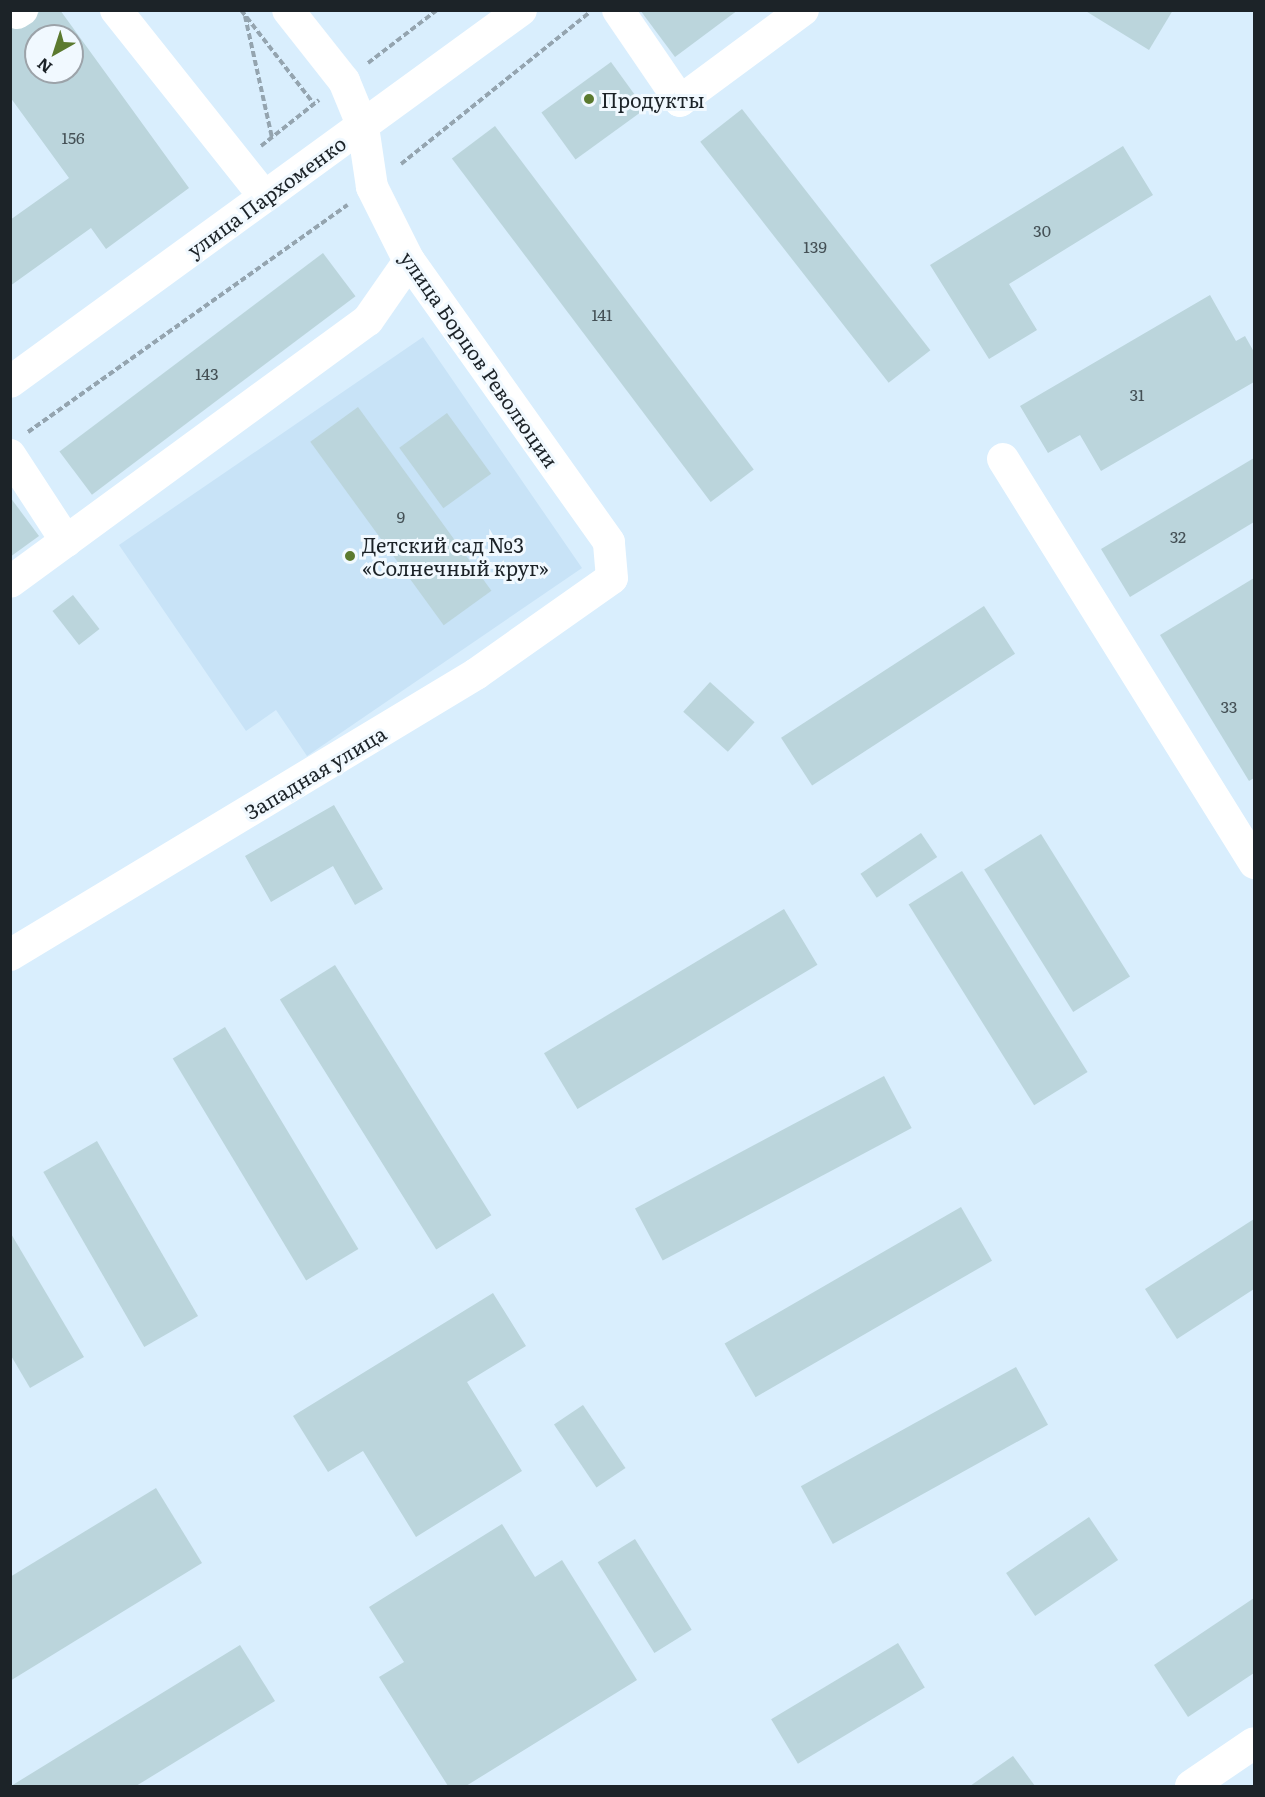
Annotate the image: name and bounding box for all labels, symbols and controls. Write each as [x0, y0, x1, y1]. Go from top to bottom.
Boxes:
north arrow [24, 24, 84, 84]
text: N [31, 53, 57, 80]
place label: Продукты [601, 87, 705, 111]
marker: Продукты [582, 92, 596, 106]
house number: 156 [61, 127, 85, 147]
street label: улица Пархоменко [182, 130, 350, 262]
house number: 30 [1033, 220, 1051, 240]
house number: 139 [803, 236, 827, 256]
street label: улица Борцов Революции [396, 246, 564, 472]
house number: 141 [591, 304, 613, 324]
house number: 143 [195, 363, 219, 383]
house number: 31 [1129, 384, 1145, 404]
house number: 9 [397, 506, 405, 526]
house number: 32 [1170, 526, 1186, 546]
place label: Детский сад №3 «Солнечный круг» [362, 532, 549, 579]
marker: Детский сад №3 «Солнечный круг» [343, 549, 357, 563]
house number: 33 [1221, 696, 1237, 716]
street label: Западная улица [240, 720, 390, 824]

